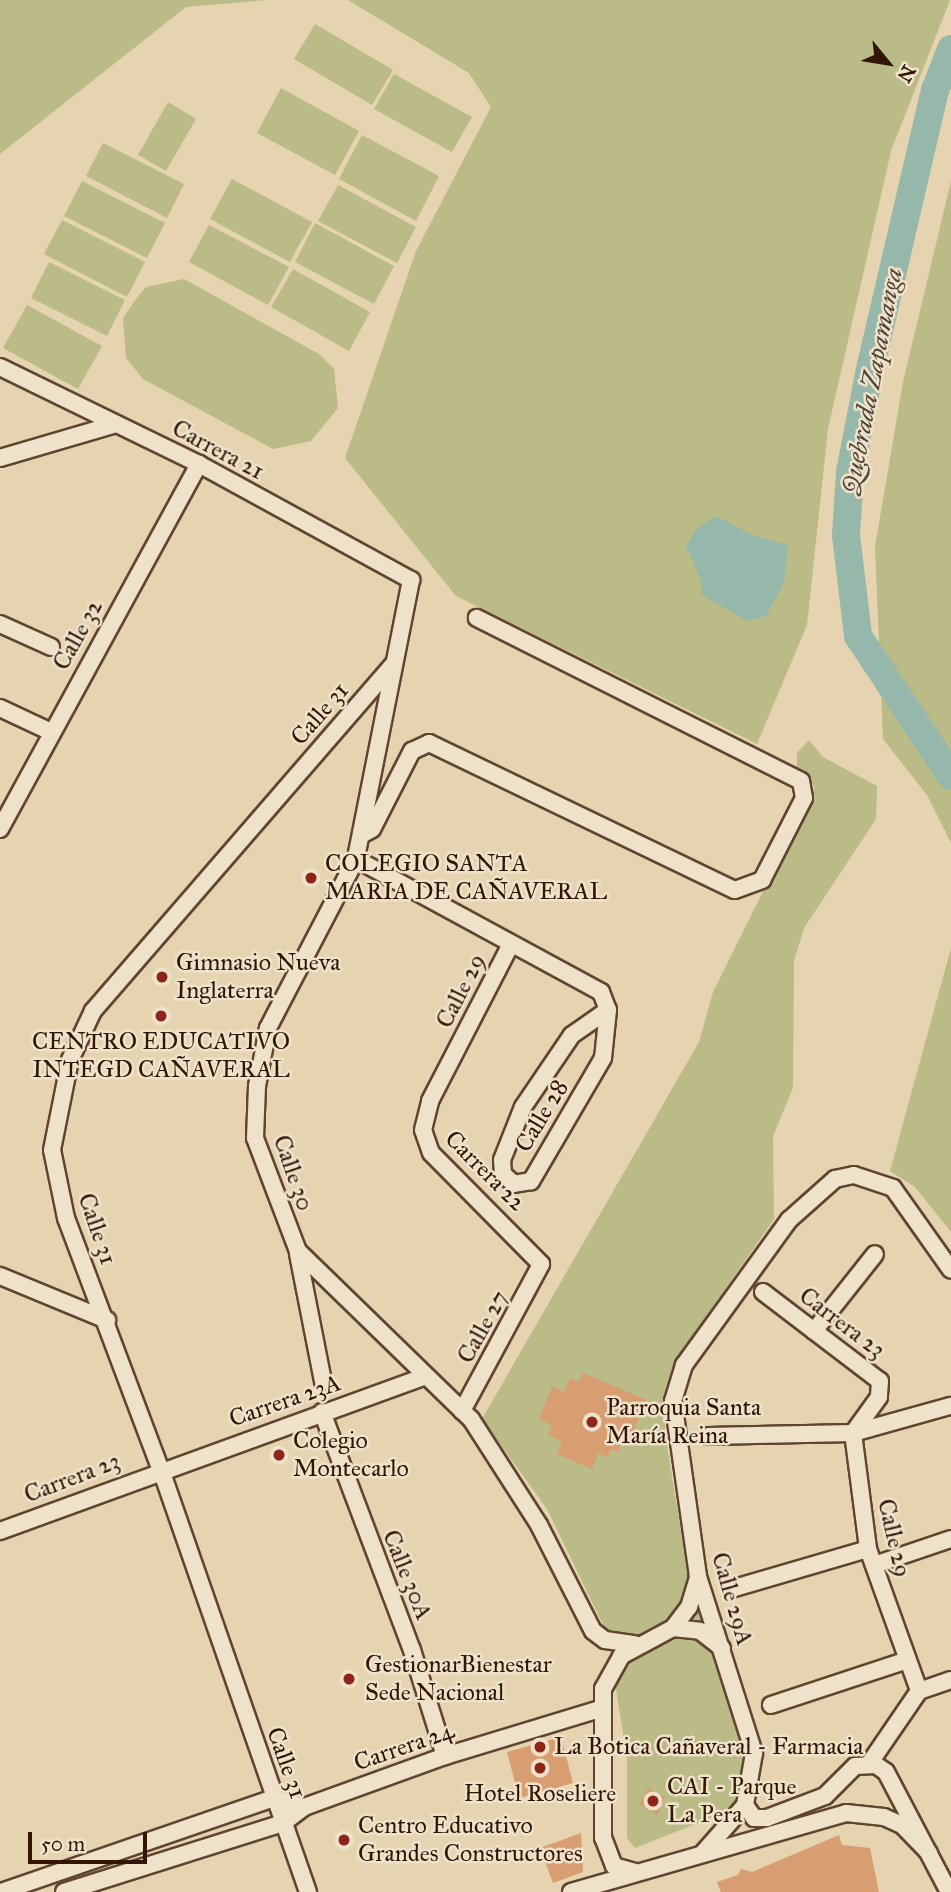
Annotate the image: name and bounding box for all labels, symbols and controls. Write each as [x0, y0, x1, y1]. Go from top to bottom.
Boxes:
north arrow [853, 28, 923, 98]
text: N [893, 61, 921, 86]
water label: Quebrada Zapamanga [835, 265, 909, 497]
street label: Carrera 21 [167, 414, 269, 486]
street label: Calle 32 [47, 595, 109, 675]
street label: Calle 31 [285, 677, 355, 751]
place label: COLEGIO SANTA MARIA DE CAÑAVERAL [325, 850, 607, 906]
marker: COLEGIO SANTA MARIA DE CAÑAVERAL [303, 870, 319, 886]
place label: Gimnasio Nueva Inglaterra [176, 949, 340, 1005]
street label: Calle 29 [430, 949, 492, 1033]
marker: Gimnasio Nueva Inglaterra [154, 969, 170, 985]
marker: CENTRO EDUCATIVO INTEGD CAÑAVERAL [153, 1008, 169, 1024]
place label: CENTRO EDUCATIVO INTEGD CAÑAVERAL [32, 1028, 290, 1084]
street label: Calle 28 [509, 1075, 575, 1157]
street label: Carrera 22 [439, 1125, 531, 1217]
street label: Calle 30 [267, 1131, 319, 1215]
street label: Calle 31 [71, 1189, 123, 1269]
street label: Carrera 23 [793, 1281, 891, 1365]
street label: Calle 27 [451, 1286, 515, 1368]
street label: Carrera 23A [225, 1368, 345, 1434]
place label: Parroquia Santa María Reina [606, 1394, 761, 1450]
marker: Parroquia Santa María Reina [584, 1414, 600, 1430]
place label: Colegio Montecarlo [293, 1427, 409, 1483]
street label: Carrera 23 [20, 1447, 124, 1509]
marker: Colegio Montecarlo [271, 1447, 287, 1463]
street label: Calle 29 [871, 1496, 917, 1580]
street label: Calle 30A [376, 1526, 438, 1624]
street label: Calle 29A [705, 1549, 759, 1649]
place label: GestionarBienestar Sede Nacional [365, 1651, 552, 1707]
marker: GestionarBienestar Sede Nacional [339, 1669, 359, 1689]
street label: Carrera 24 [350, 1716, 458, 1778]
street label: Calle 31 [260, 1723, 312, 1803]
place label: La Botica Cañaveral - Farmacia [554, 1733, 863, 1761]
marker: La Botica Cañaveral - Farmacia [532, 1739, 548, 1755]
marker: Hotel Roseliere [532, 1760, 548, 1776]
place label: CAI - Parque La Pera [667, 1773, 797, 1829]
place label: Hotel Roseliere [464, 1780, 616, 1808]
marker: CAI - Parque La Pera [645, 1793, 661, 1809]
place label: Centro Educativo Grandes Constructores [358, 1812, 583, 1868]
scale bar [32, 1818, 150, 1862]
text: 50 m [41, 1831, 85, 1857]
marker: Centro Educativo Grandes Constructores [336, 1832, 352, 1848]

